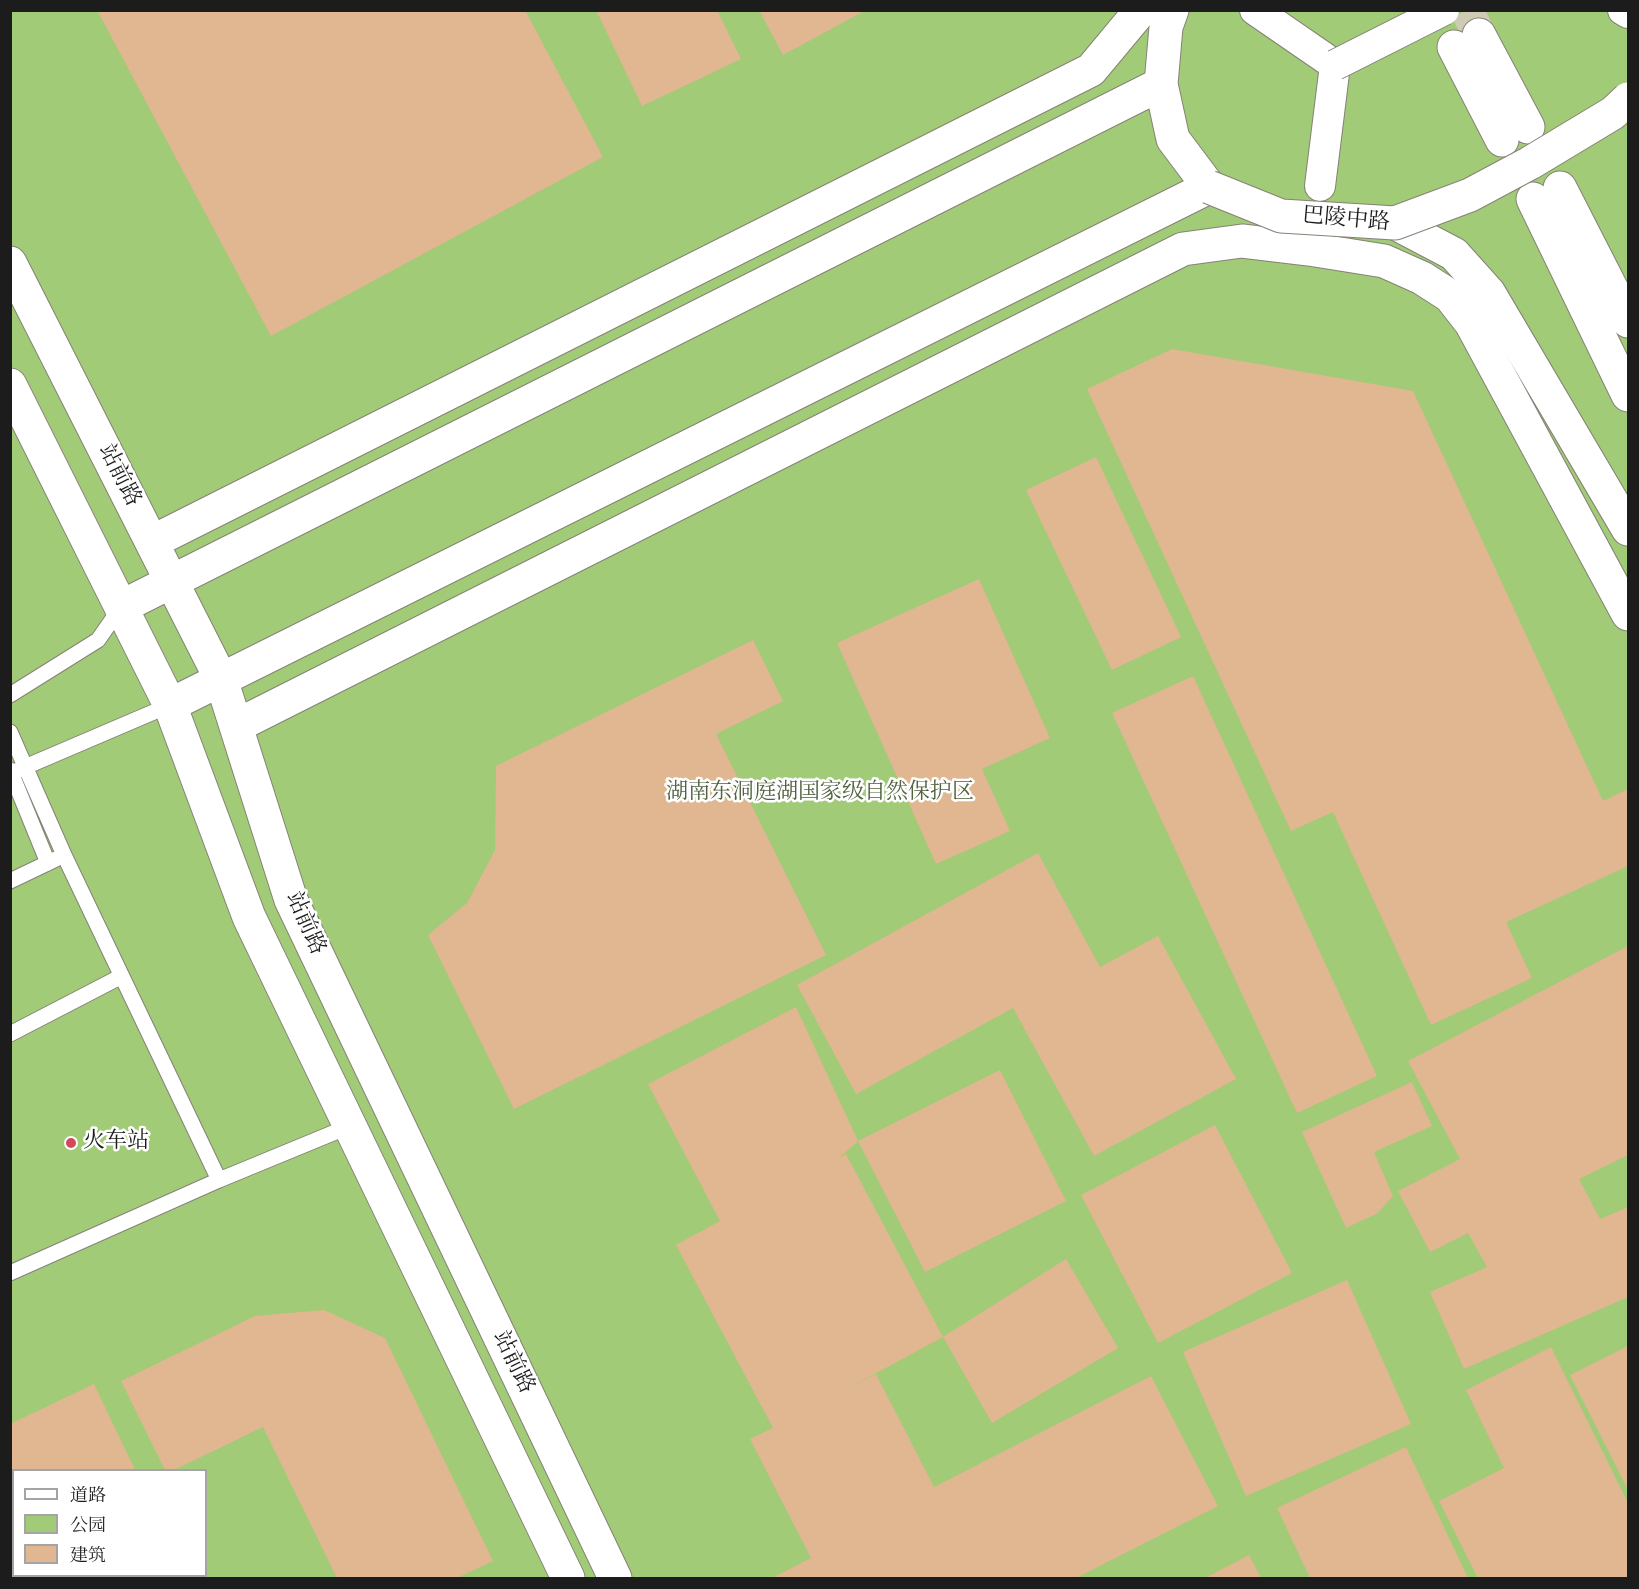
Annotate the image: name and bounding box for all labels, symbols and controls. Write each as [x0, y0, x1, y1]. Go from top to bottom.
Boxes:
street label: 巴陵中路 [1301, 204, 1391, 238]
street label: 站前路 [91, 441, 145, 511]
park label: 湖南东洞庭湖国家级自然保护区 [666, 781, 974, 807]
street label: 站前路 [279, 888, 329, 960]
place label: 火车站 [83, 1130, 149, 1156]
marker: 火车站 [64, 1136, 78, 1150]
street label: 站前路 [486, 1328, 538, 1398]
legend [12, 1469, 207, 1577]
text: 道路 [70, 1484, 106, 1509]
text: 公园 [70, 1514, 106, 1539]
text: 建筑 [70, 1544, 106, 1569]

